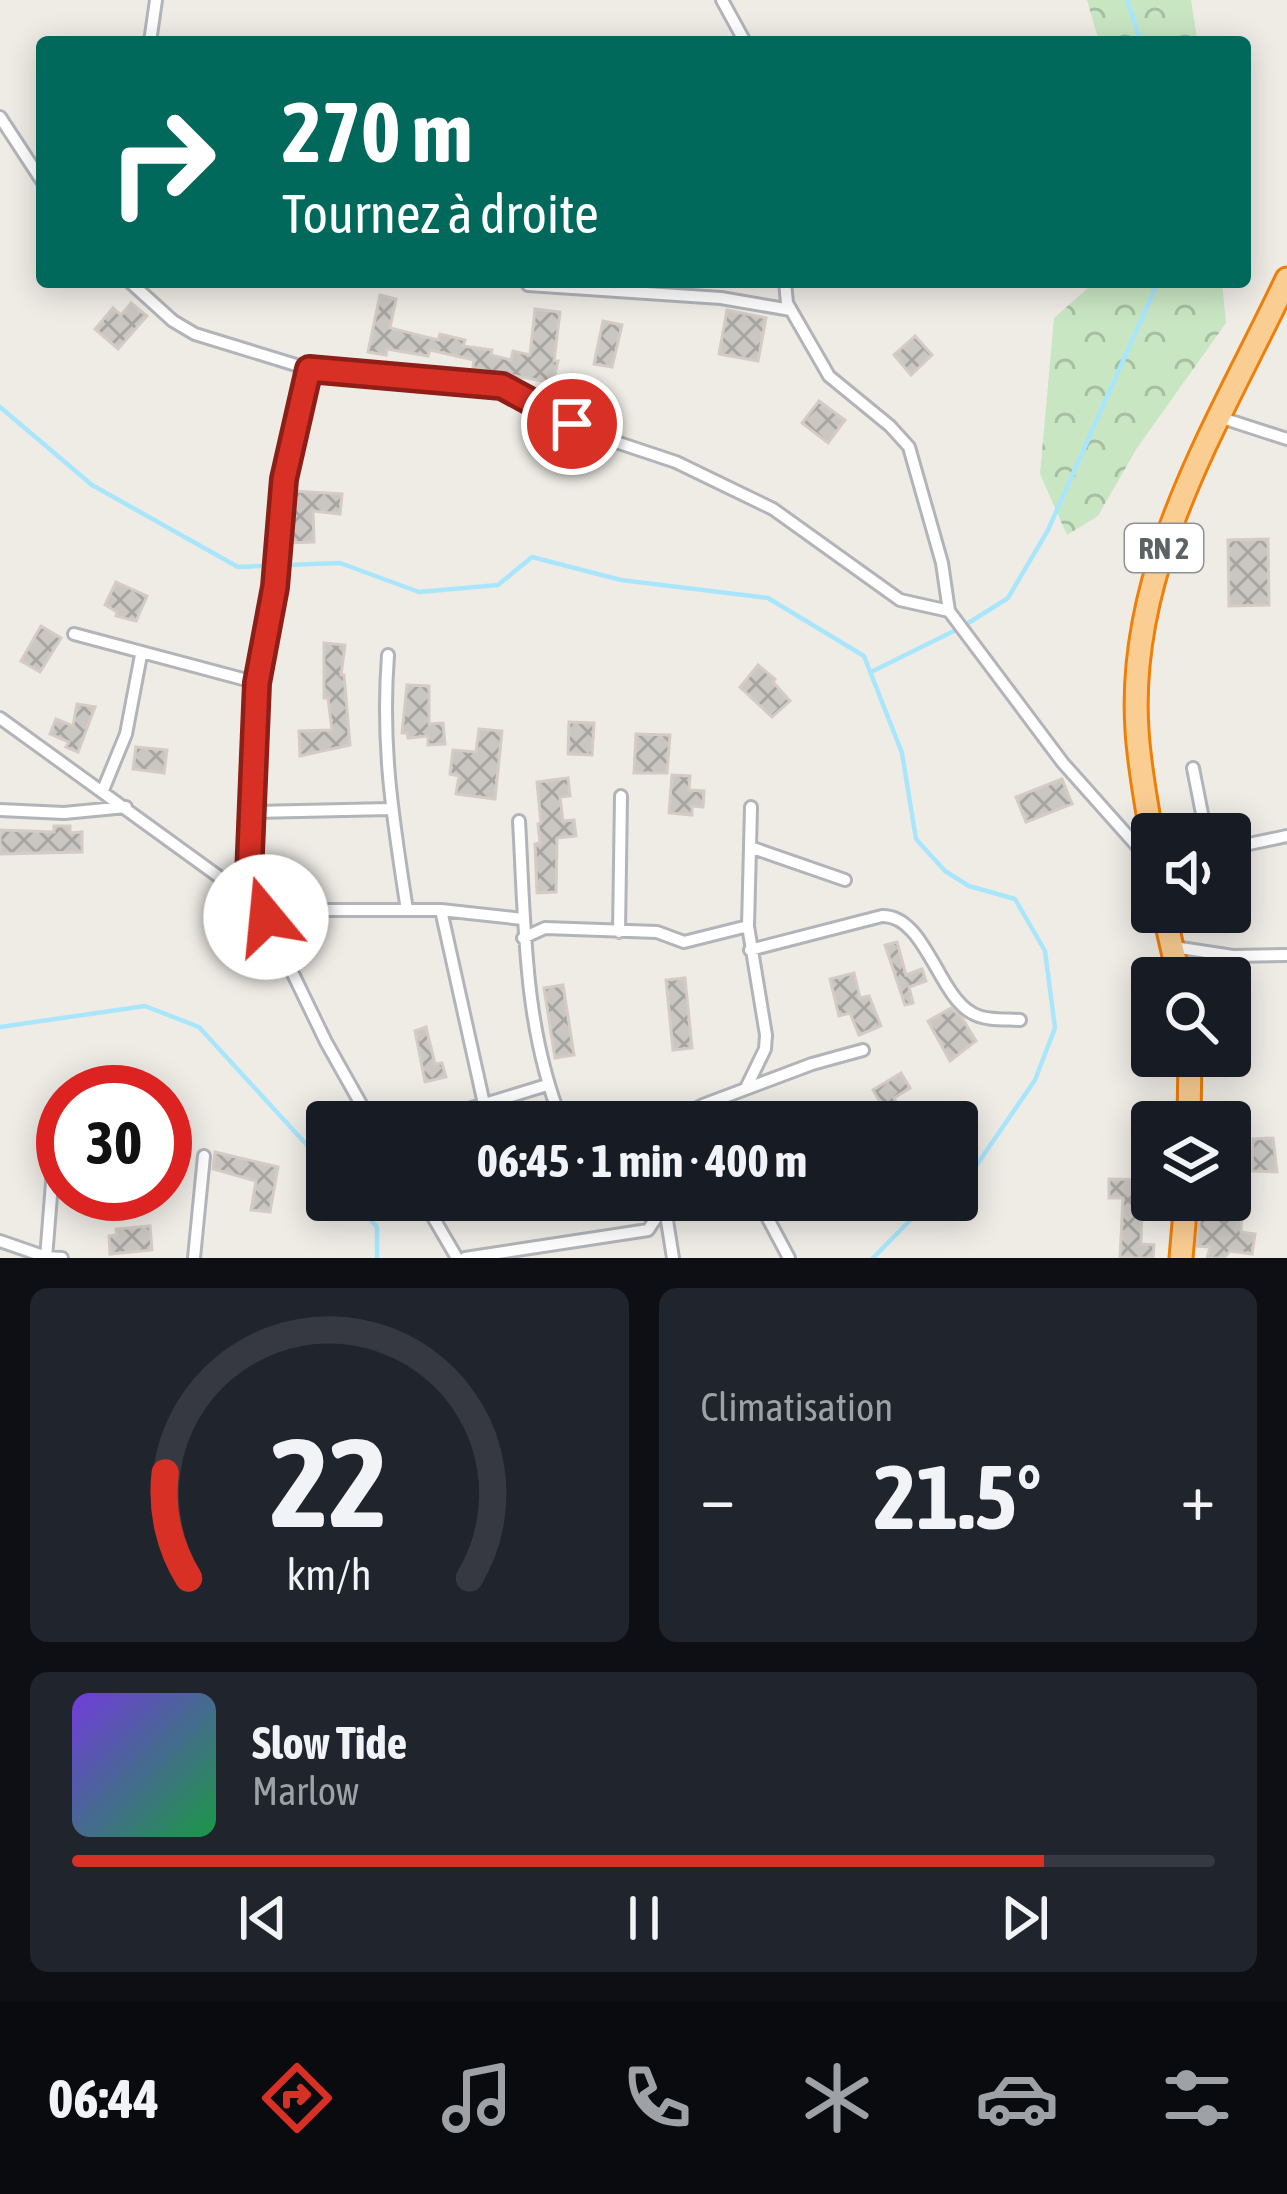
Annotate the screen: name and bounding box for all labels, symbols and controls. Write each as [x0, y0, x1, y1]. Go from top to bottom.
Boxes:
icon: right [84, 84, 240, 240]
text: 270 m [282, 84, 472, 180]
text: Tournez à droite [282, 183, 599, 244]
pin [521, 373, 623, 475]
icon: arrive [539, 391, 605, 457]
road number: RN 2 [1125, 524, 1203, 572]
map controls [1131, 813, 1251, 1221]
button: sound [1131, 813, 1251, 933]
position arrow [203, 854, 329, 980]
button: search [1131, 957, 1251, 1077]
speed limit sign: 30 [36, 1065, 192, 1221]
button: layers [1131, 1101, 1251, 1221]
text: 06:45 · 1 min · 400 m [477, 1135, 807, 1187]
text: Climatisation [701, 1385, 893, 1429]
text: 22 [271, 1410, 388, 1553]
text: 21.5° [874, 1445, 1042, 1548]
text: − [701, 1458, 735, 1534]
text: + [1181, 1458, 1215, 1534]
text: km/h [287, 1550, 372, 1599]
text: Slow Tide [252, 1717, 407, 1769]
text: Marlow [252, 1769, 359, 1813]
icon: previous [230, 1885, 296, 1951]
icon: pause [611, 1885, 677, 1951]
icon: next [992, 1885, 1058, 1951]
icon: directions [255, 2056, 339, 2140]
icon: music [435, 2056, 519, 2140]
icon: phone [615, 2056, 699, 2140]
icon: climate [795, 2056, 879, 2140]
icon: car [975, 2056, 1059, 2140]
icon: filters [1155, 2056, 1239, 2140]
text: 06:44 [48, 2068, 159, 2129]

